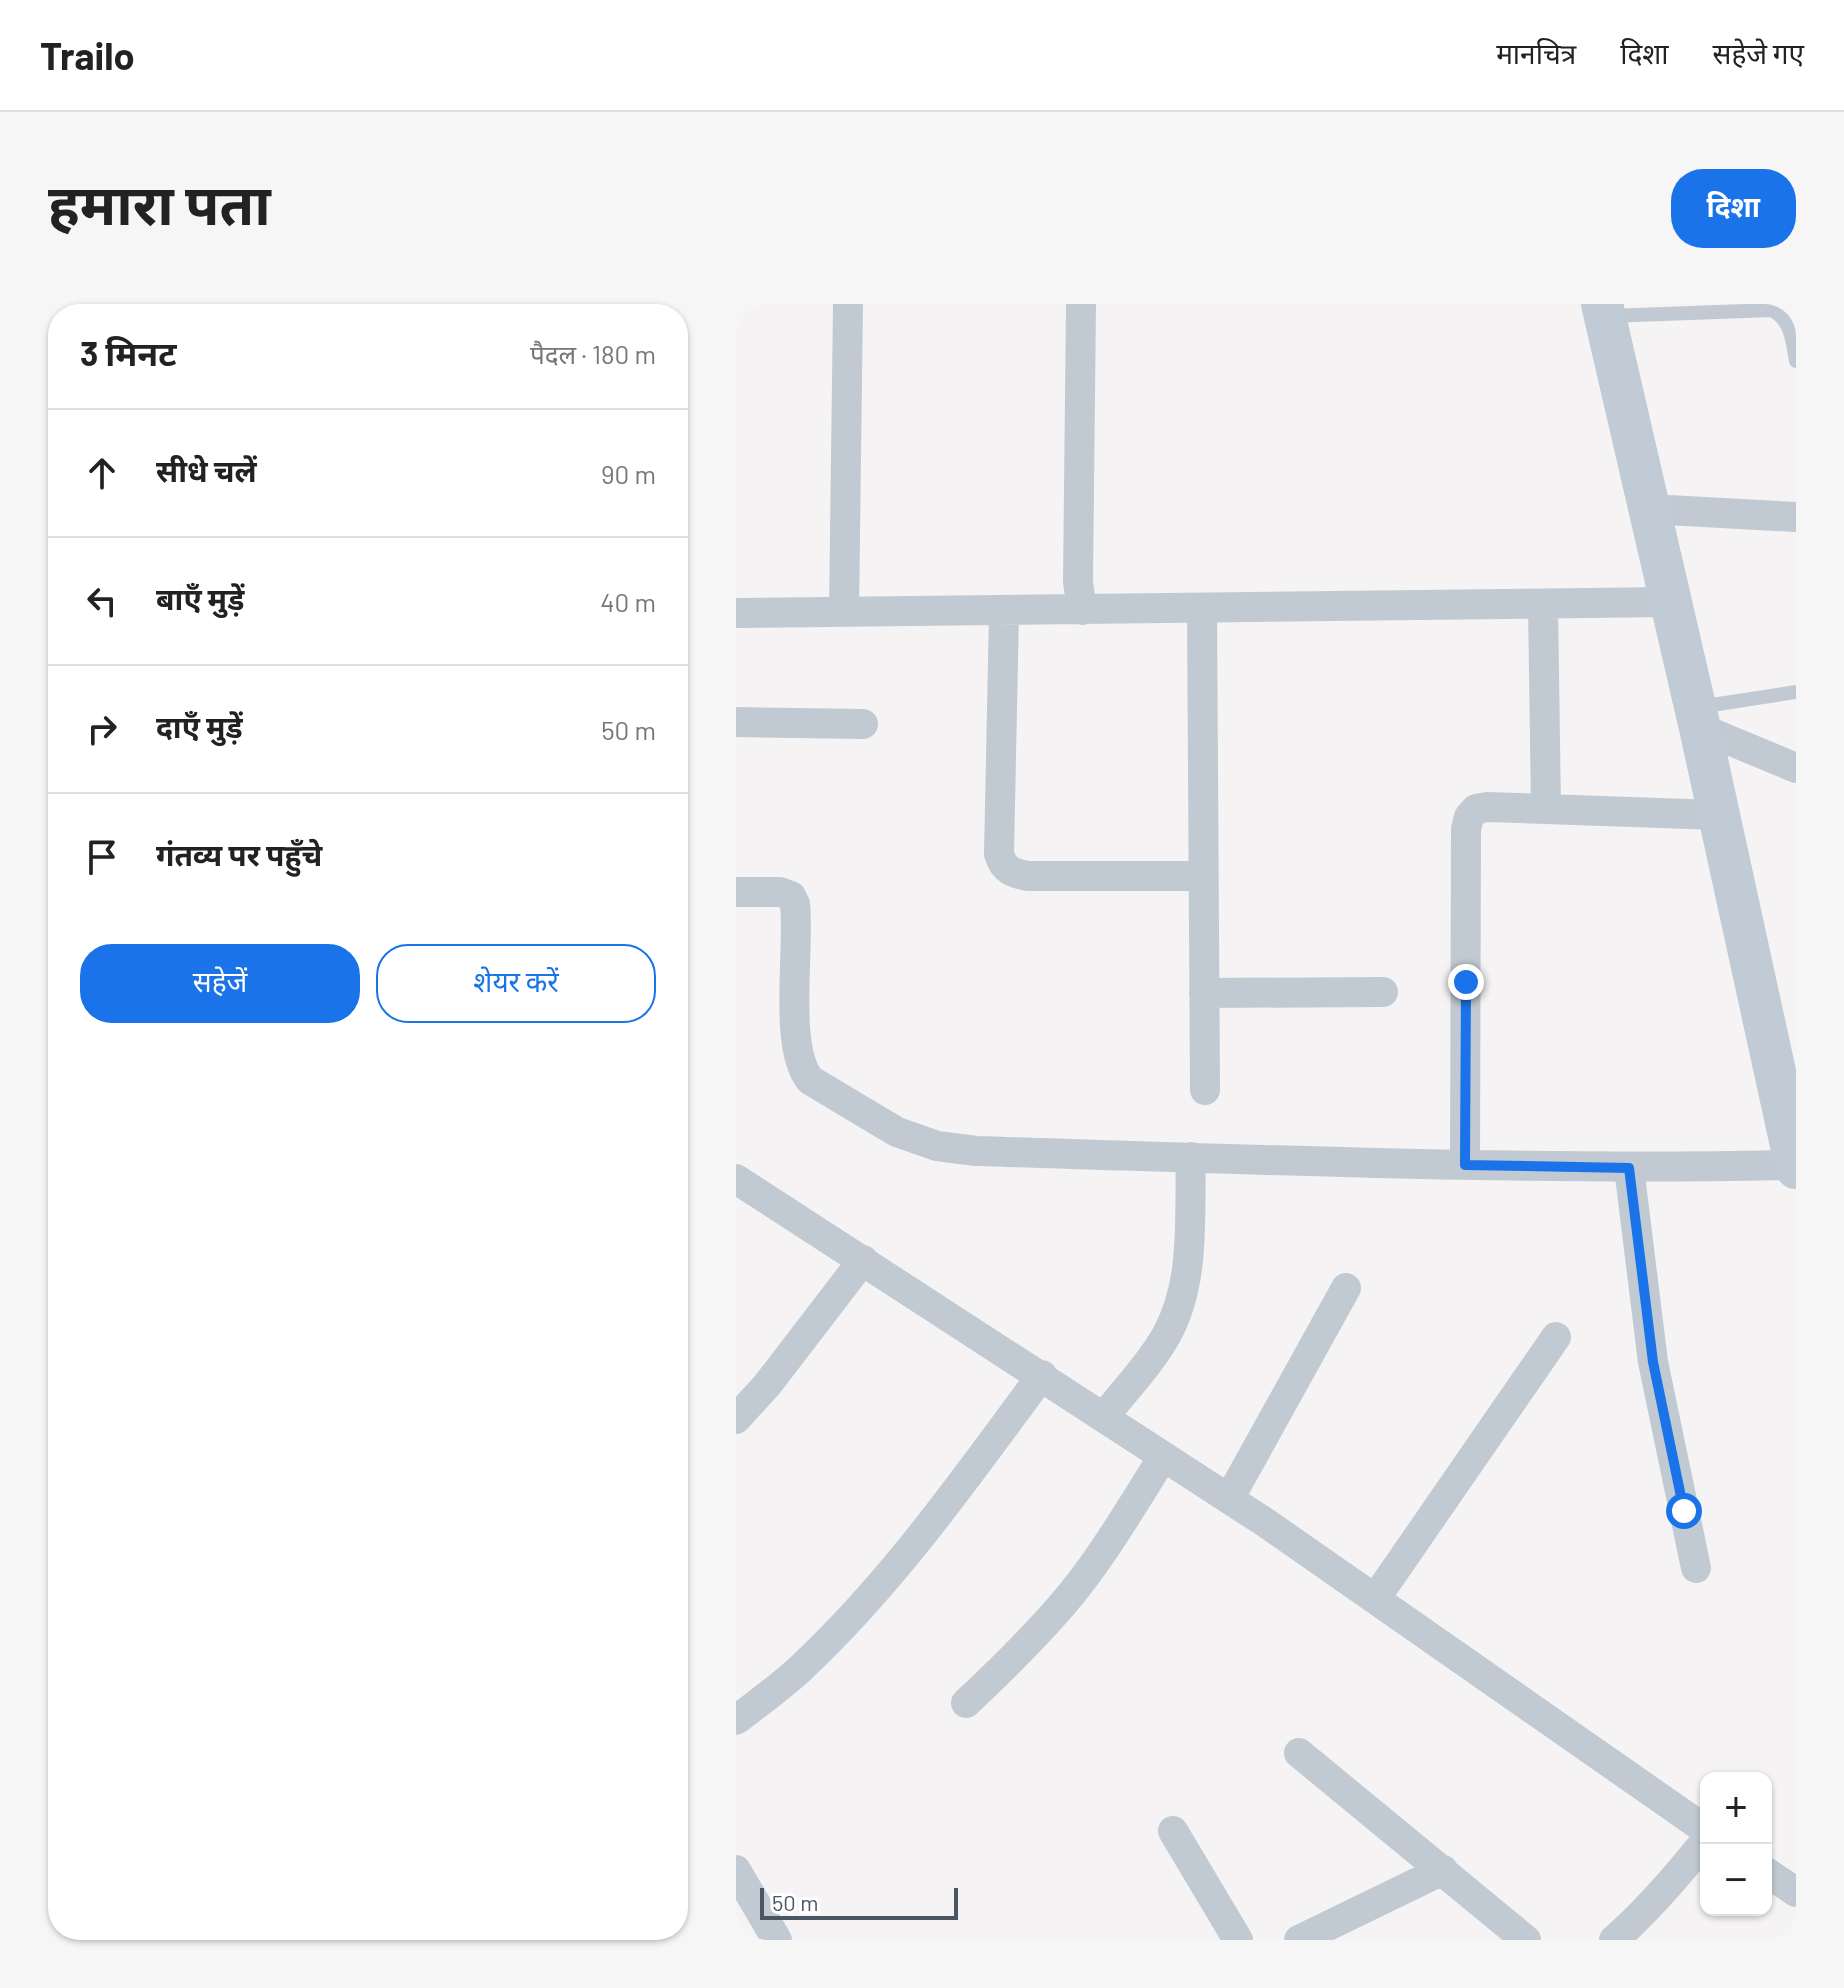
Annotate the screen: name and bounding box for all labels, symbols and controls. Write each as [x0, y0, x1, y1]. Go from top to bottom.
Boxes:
text: Trailo [40, 32, 135, 78]
text: मानचित्र [1496, 36, 1576, 70]
text: दिशा [1620, 36, 1669, 70]
text: सहेजे गए [1713, 36, 1804, 70]
text: हमारा पता [48, 169, 271, 236]
button: दिशा [1671, 169, 1796, 248]
text: 3 मिनट [80, 332, 177, 373]
text: पैदल · 180 m [530, 338, 656, 369]
icon: ahead [80, 451, 124, 495]
text: सीधे चलें [156, 452, 257, 488]
text: 90 m [601, 458, 656, 489]
icon: left [80, 579, 124, 623]
text: बाएँ मुड़ें [156, 580, 244, 616]
text: 40 m [600, 586, 656, 617]
icon: right [80, 707, 124, 751]
text: दाएँ मुड़ें [156, 708, 243, 744]
text: 50 m [601, 714, 656, 745]
icon: arrive [80, 835, 124, 879]
text: गंतव्य पर पहुँचे [156, 836, 322, 872]
button: सहेजें [80, 944, 360, 1023]
button: शेयर करें [376, 944, 656, 1023]
route end [1448, 964, 1484, 1000]
route start [1666, 1493, 1702, 1529]
map controls [1700, 1772, 1772, 1916]
button: + [1700, 1772, 1772, 1844]
button: − [1700, 1844, 1772, 1916]
scale bar [760, 1884, 958, 1920]
text: 50 m [772, 1889, 818, 1915]

